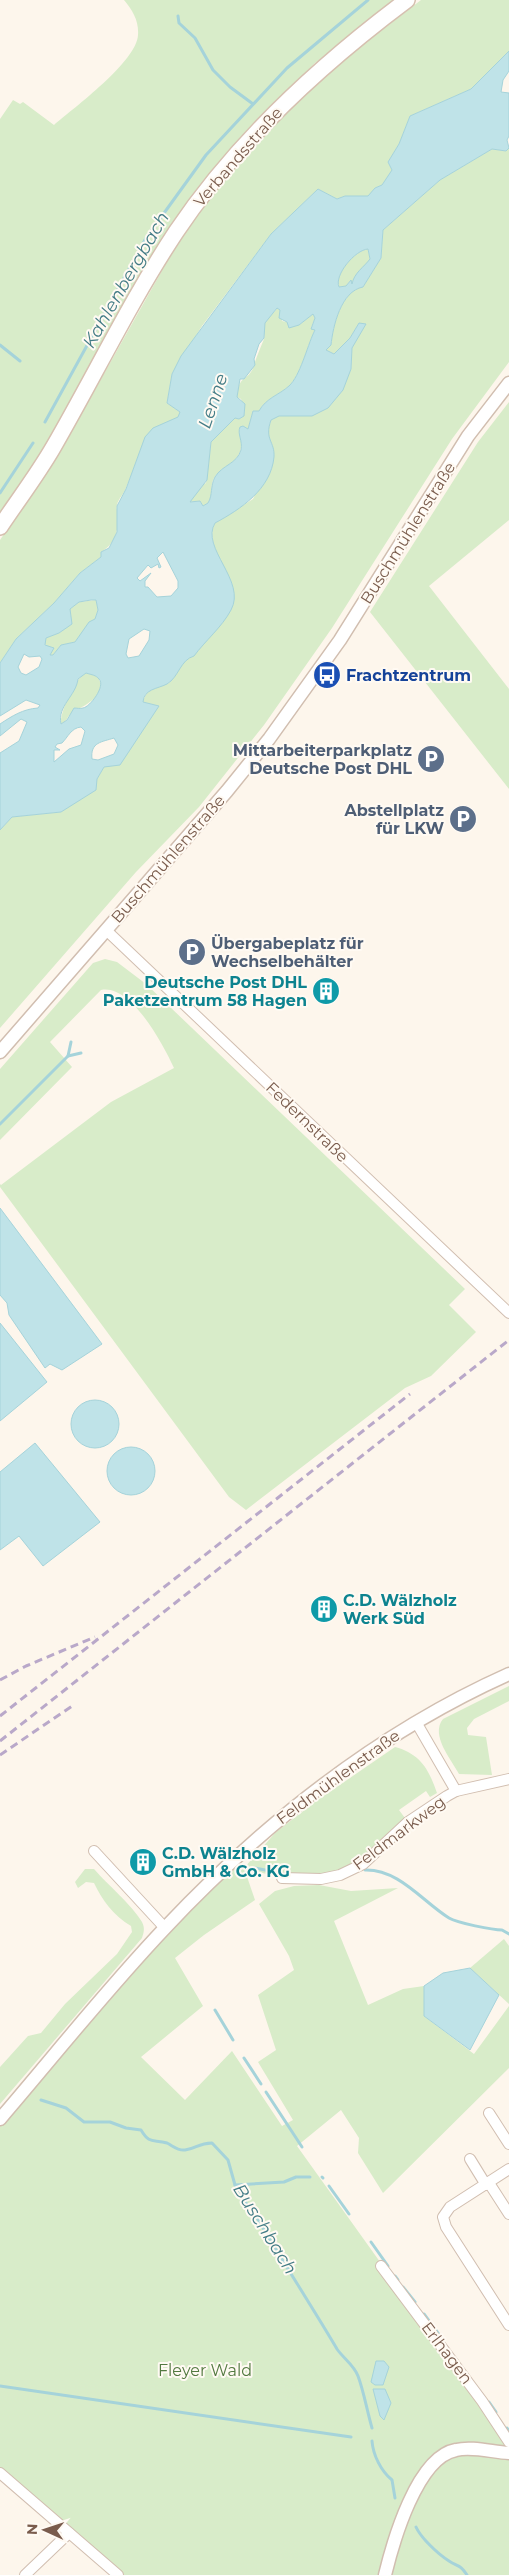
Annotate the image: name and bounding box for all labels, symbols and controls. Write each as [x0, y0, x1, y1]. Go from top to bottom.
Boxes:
street label: Verbandsstraße [190, 103, 286, 211]
water label: Kahlenbergbach [78, 208, 174, 352]
water label: Lenne [193, 371, 233, 431]
street label: Buschmühlenstraße [357, 459, 459, 607]
bus stop icon: Frachtzentrum [312, 660, 342, 690]
place label: Frachtzentrum [346, 666, 471, 685]
place label: Mittarbeiterparkplatz Deutsche Post DHL [233, 741, 412, 778]
parking icon: Mittarbeiterparkplatz Deutsche Post DHL [416, 744, 446, 774]
street label: Buschmühlenstraße [107, 791, 229, 927]
place label: Abstellplatz für LKW [343, 801, 444, 838]
parking icon: Abstellplatz für LKW [448, 804, 478, 834]
place label: Übergabeplatz für Wechselbehälter [211, 934, 364, 971]
parking icon: Übergabeplatz für Wechselbehälter [177, 937, 207, 967]
place label: Deutsche Post DHL Paketzentrum 58 Hagen [103, 973, 307, 1010]
building icon: Deutsche Post DHL Paketzentrum 58 Hagen [311, 976, 341, 1006]
street label: Federnstraße [262, 1078, 352, 1166]
place label: C.D. Wälzholz Werk Süd [343, 1591, 457, 1628]
building icon: C.D. Wälzholz Werk Süd [309, 1594, 339, 1624]
street label: Feldmühlenstraße [273, 1726, 403, 1828]
street label: Feldmarkweg [349, 1792, 449, 1874]
place label: C.D. Wälzholz GmbH & Co. KG [162, 1844, 290, 1881]
building icon: C.D. Wälzholz GmbH & Co. KG [128, 1847, 158, 1877]
water label: Buschbach [228, 2179, 302, 2279]
street label: Erlhagen [417, 2318, 477, 2388]
park label: Fleyer Wald [158, 2361, 252, 2380]
north arrow [20, 2505, 70, 2555]
text: N [23, 2523, 41, 2535]

